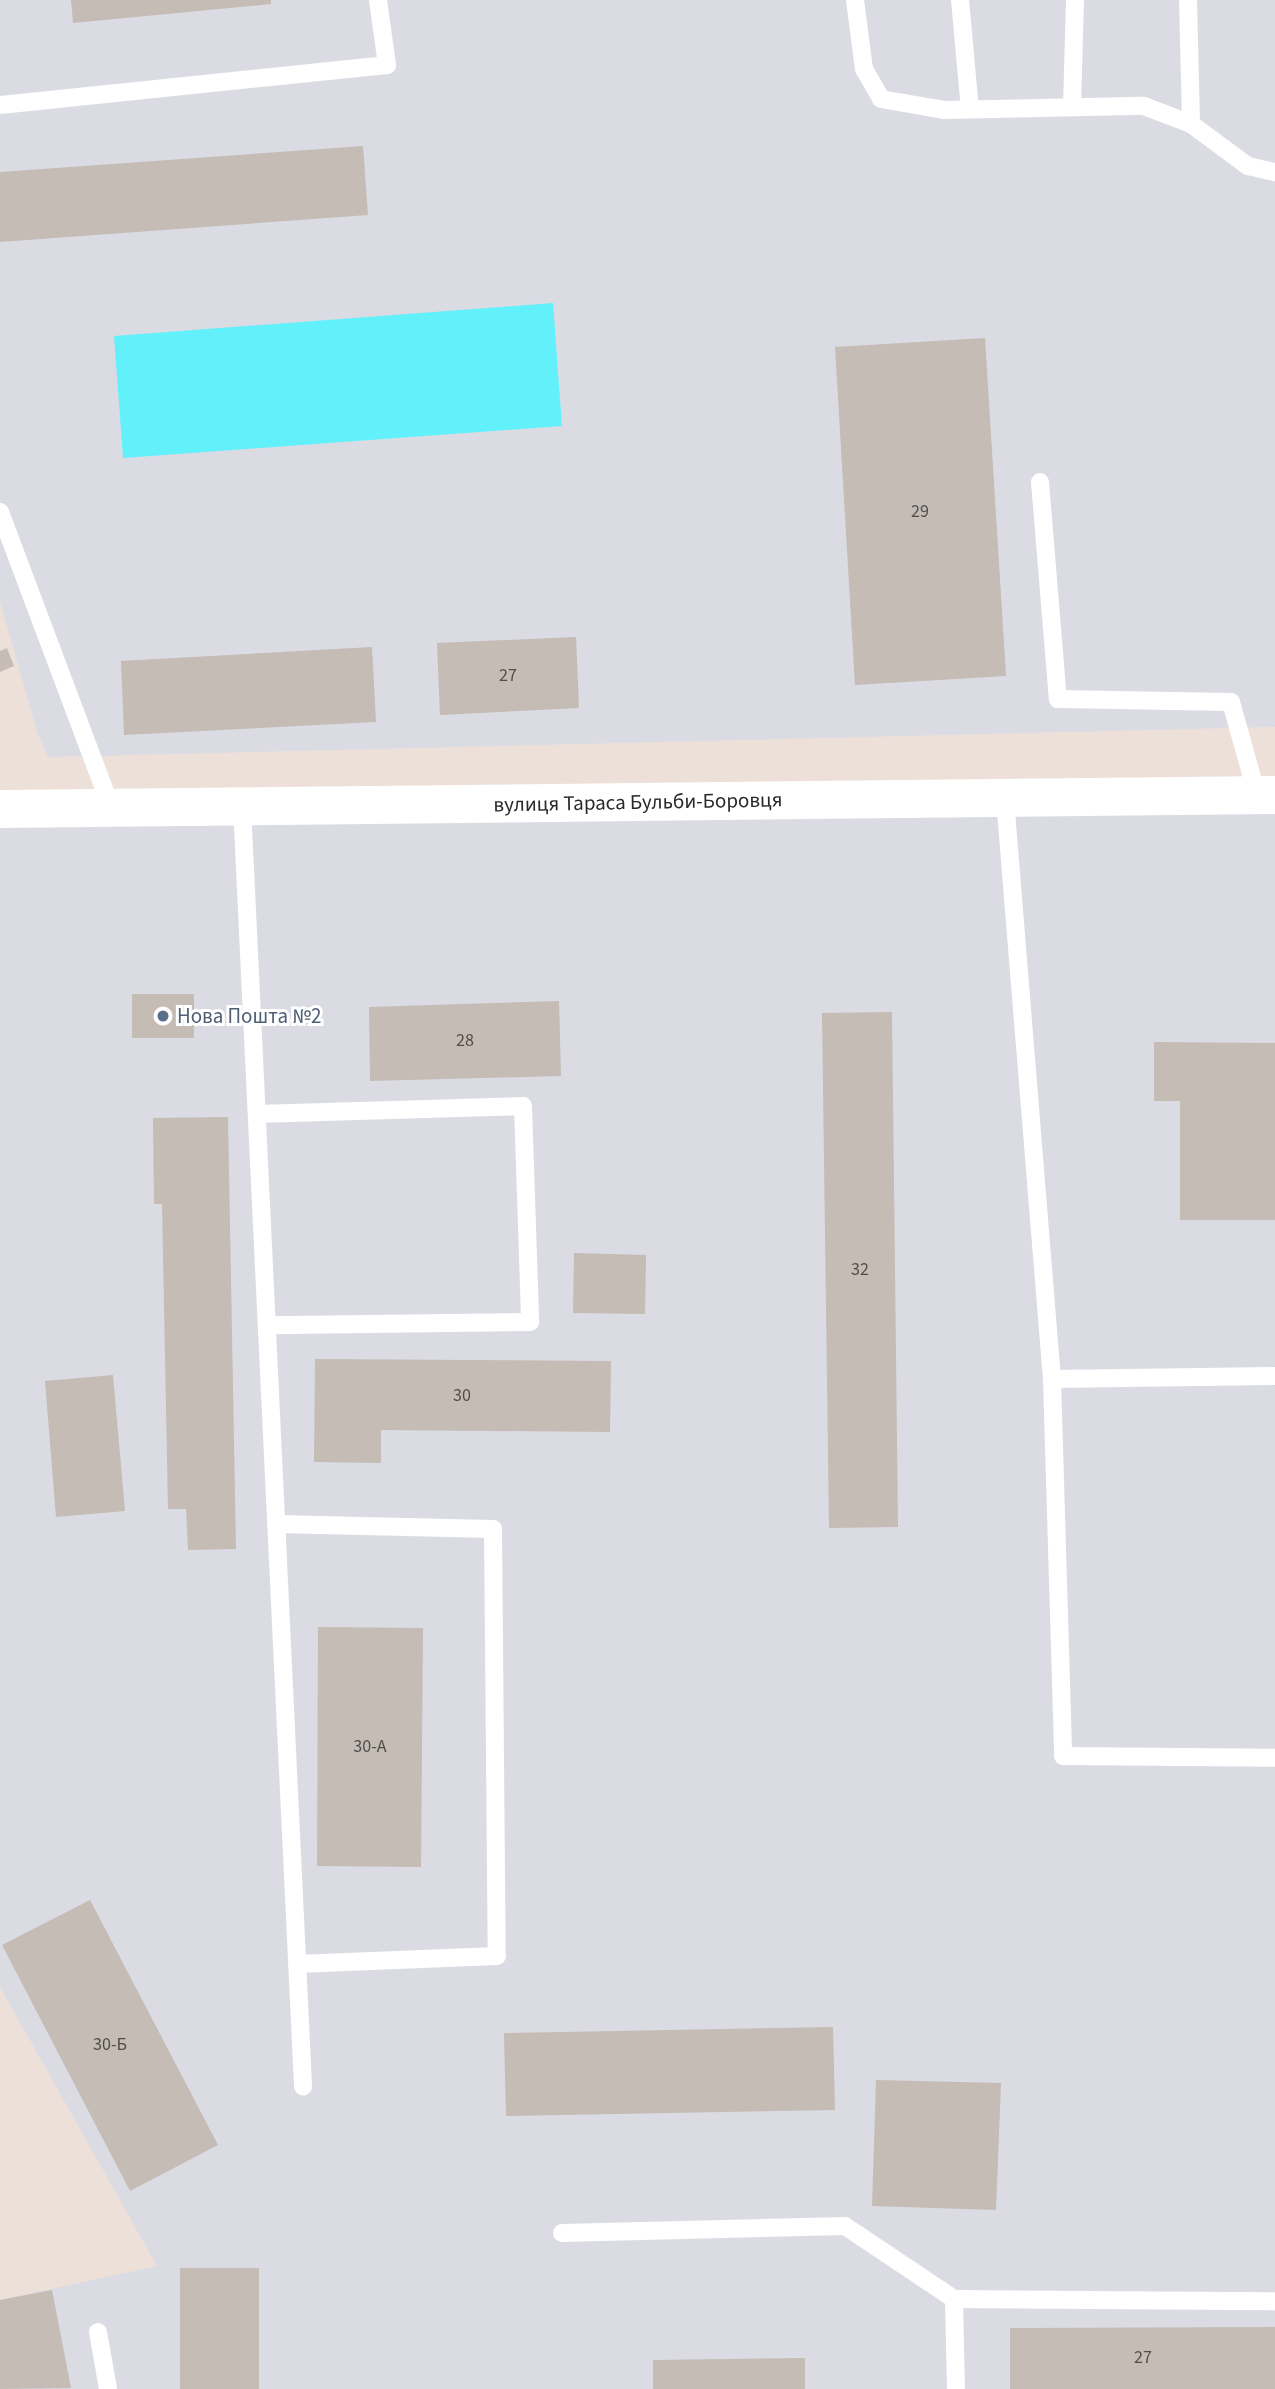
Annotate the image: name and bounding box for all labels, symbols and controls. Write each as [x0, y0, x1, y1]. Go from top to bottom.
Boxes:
house number: 29 [911, 501, 929, 523]
house number: 27 [499, 665, 517, 687]
street label: вулиця Тараса Бульби-Боровця [493, 787, 783, 817]
place label: Нова Пошта №2 [177, 1003, 321, 1029]
marker: Нова Пошта №2 [155, 1008, 171, 1024]
house number: 28 [456, 1030, 474, 1052]
house number: 32 [851, 1259, 869, 1281]
house number: 30 [453, 1385, 471, 1407]
house number: 30-А [353, 1736, 387, 1758]
house number: 30-Б [93, 2034, 127, 2056]
house number: 27 [1134, 2347, 1152, 2369]

